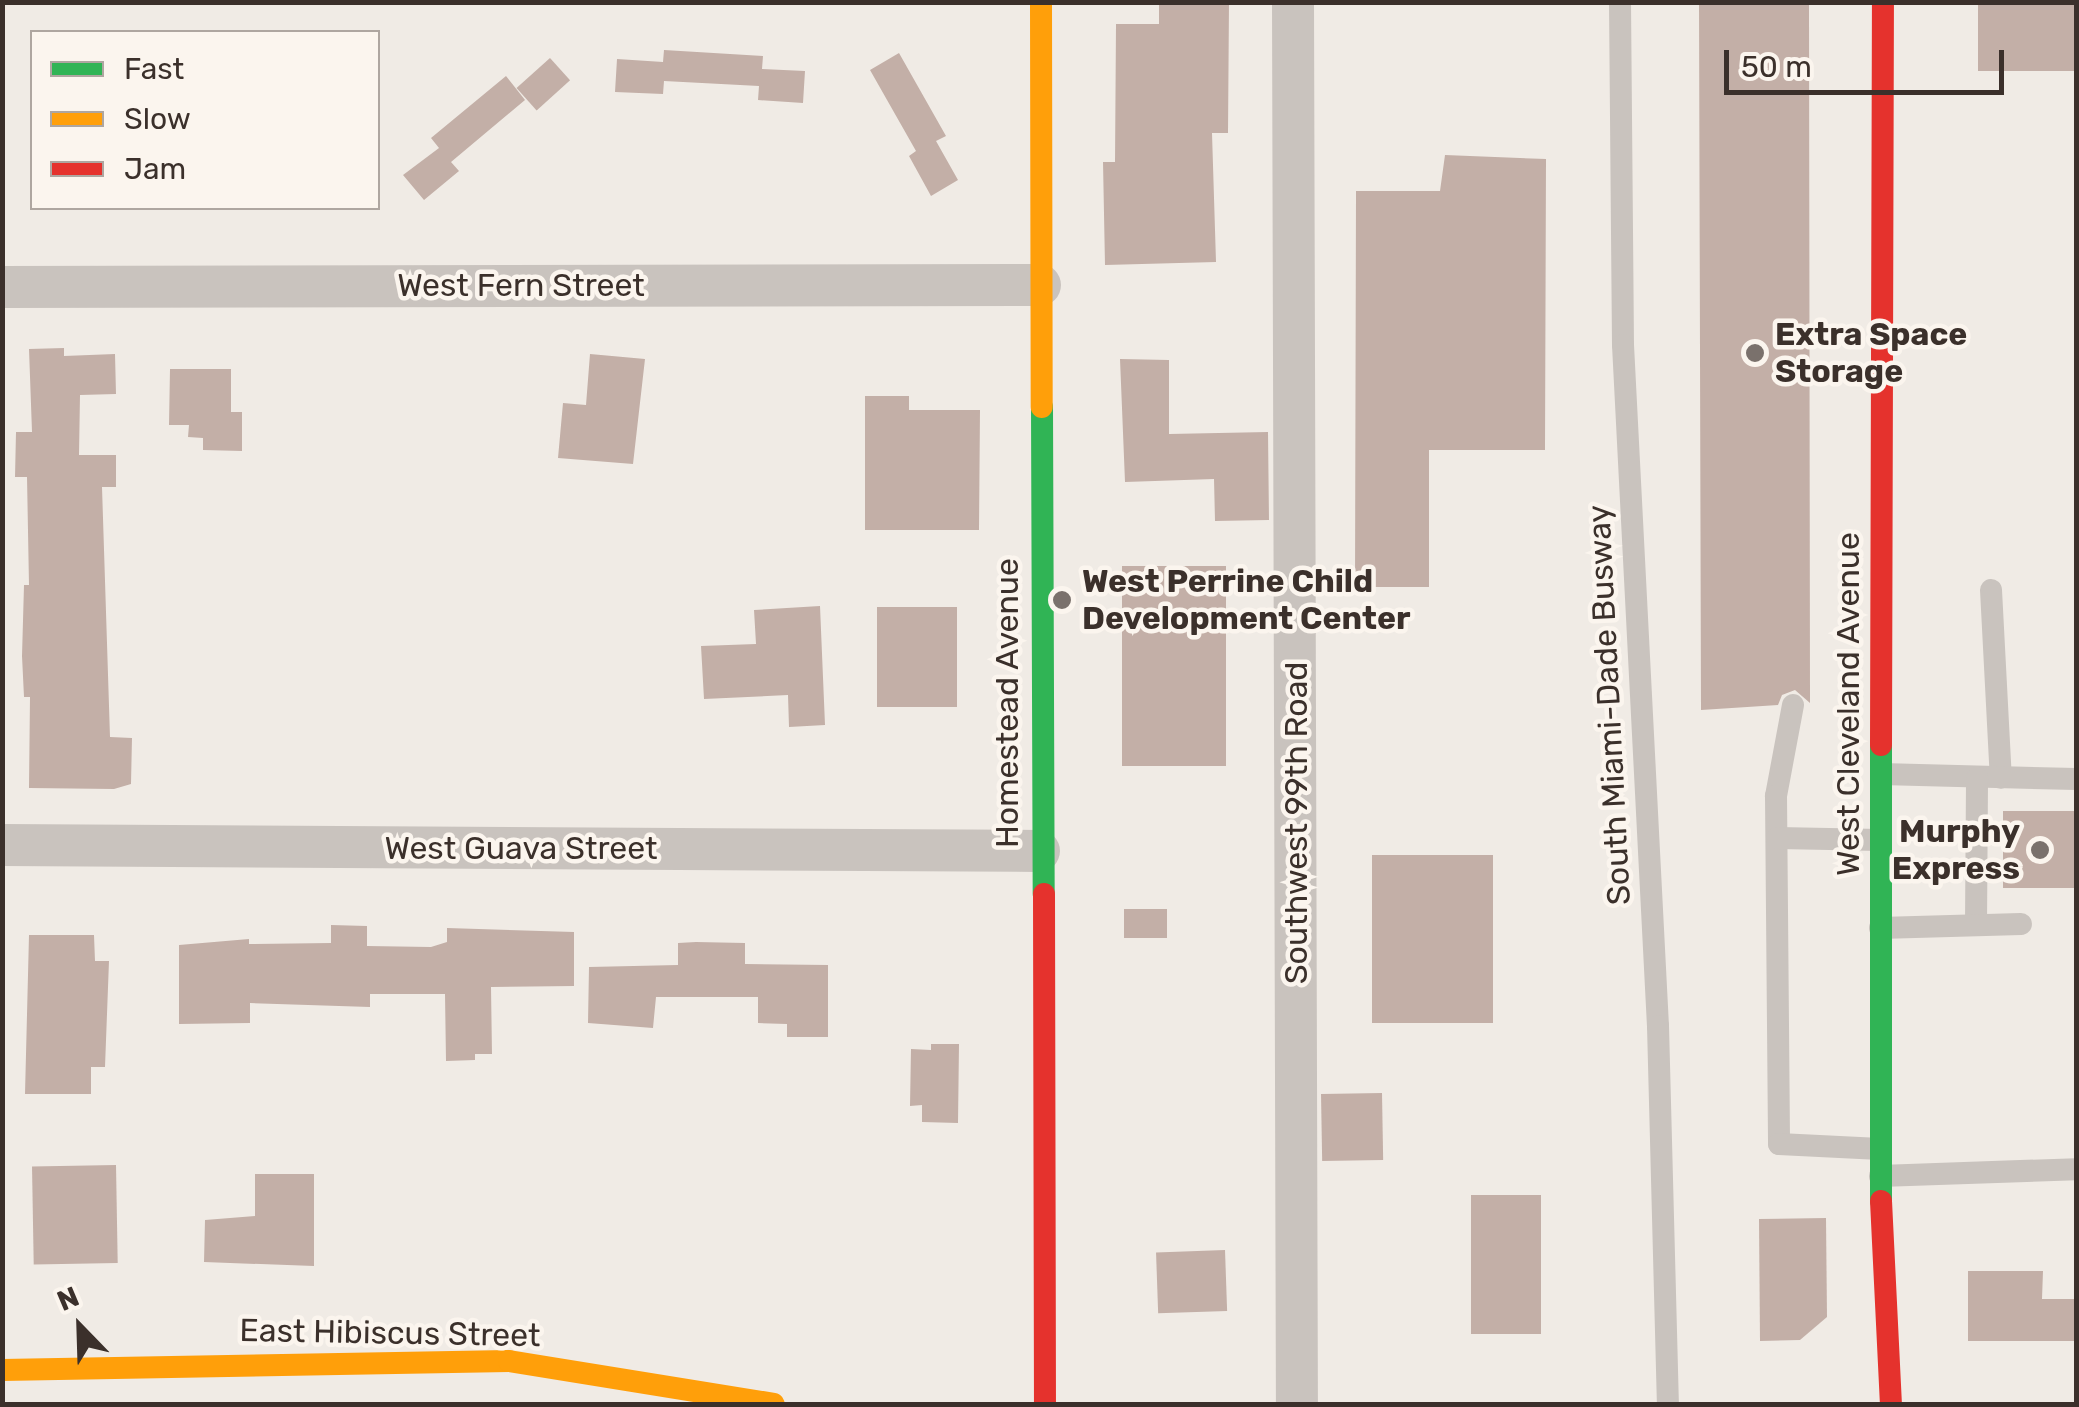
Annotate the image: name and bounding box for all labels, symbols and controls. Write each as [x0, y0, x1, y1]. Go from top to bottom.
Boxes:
legend [30, 30, 380, 210]
scale bar [1729, 30, 2009, 92]
text: 50 m [1741, 49, 1812, 85]
text: Fast [124, 51, 184, 87]
text: Slow [124, 101, 191, 137]
text: Jam [124, 151, 186, 187]
street label: West Fern Street [397, 266, 645, 304]
place label: Extra Space Storage [1775, 316, 1967, 391]
marker: Extra Space Storage [1744, 342, 1766, 364]
street label: South Miami-Dade Busway [1579, 504, 1639, 906]
street label: West Cleveland Avenue [1829, 532, 1867, 876]
street label: Homestead Avenue [988, 558, 1026, 848]
place label: West Perrine Child Development Center [1082, 563, 1410, 638]
marker: West Perrine Child Development Center [1051, 589, 1073, 611]
street label: Southwest 99th Road [1277, 662, 1315, 984]
place label: Murphy Express [1892, 813, 2020, 888]
street label: West Guava Street [384, 829, 658, 867]
marker: Murphy Express [2029, 839, 2051, 861]
north arrow [30, 1277, 130, 1377]
text: N [52, 1280, 84, 1318]
street label: East Hibiscus Street [239, 1311, 541, 1355]

